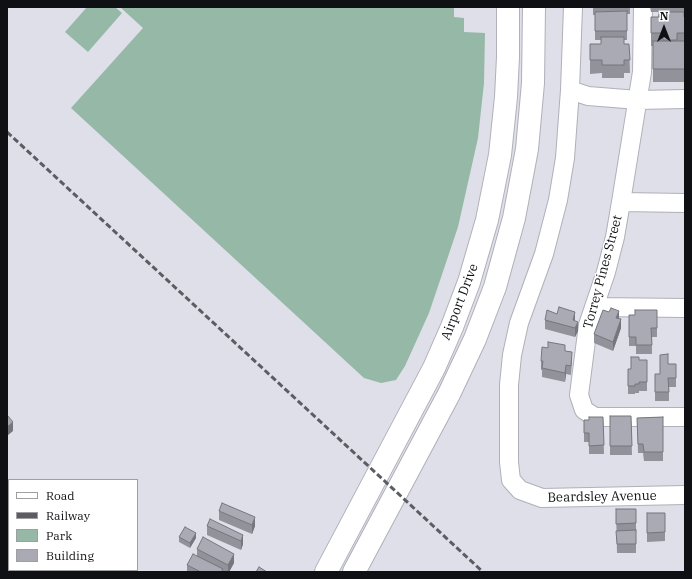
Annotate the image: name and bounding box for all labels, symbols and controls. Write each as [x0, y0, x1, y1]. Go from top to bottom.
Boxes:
north arrow [644, 8, 684, 48]
text: N [660, 9, 668, 23]
street label: Torrey Pines Street [580, 213, 626, 331]
street label: Airport Drive [438, 262, 482, 342]
legend [8, 479, 138, 571]
text: Road [46, 488, 75, 503]
street label: Beardsley Avenue [547, 488, 657, 506]
text: Railway [46, 508, 90, 523]
text: Park [46, 528, 72, 543]
text: Building [46, 548, 94, 563]

